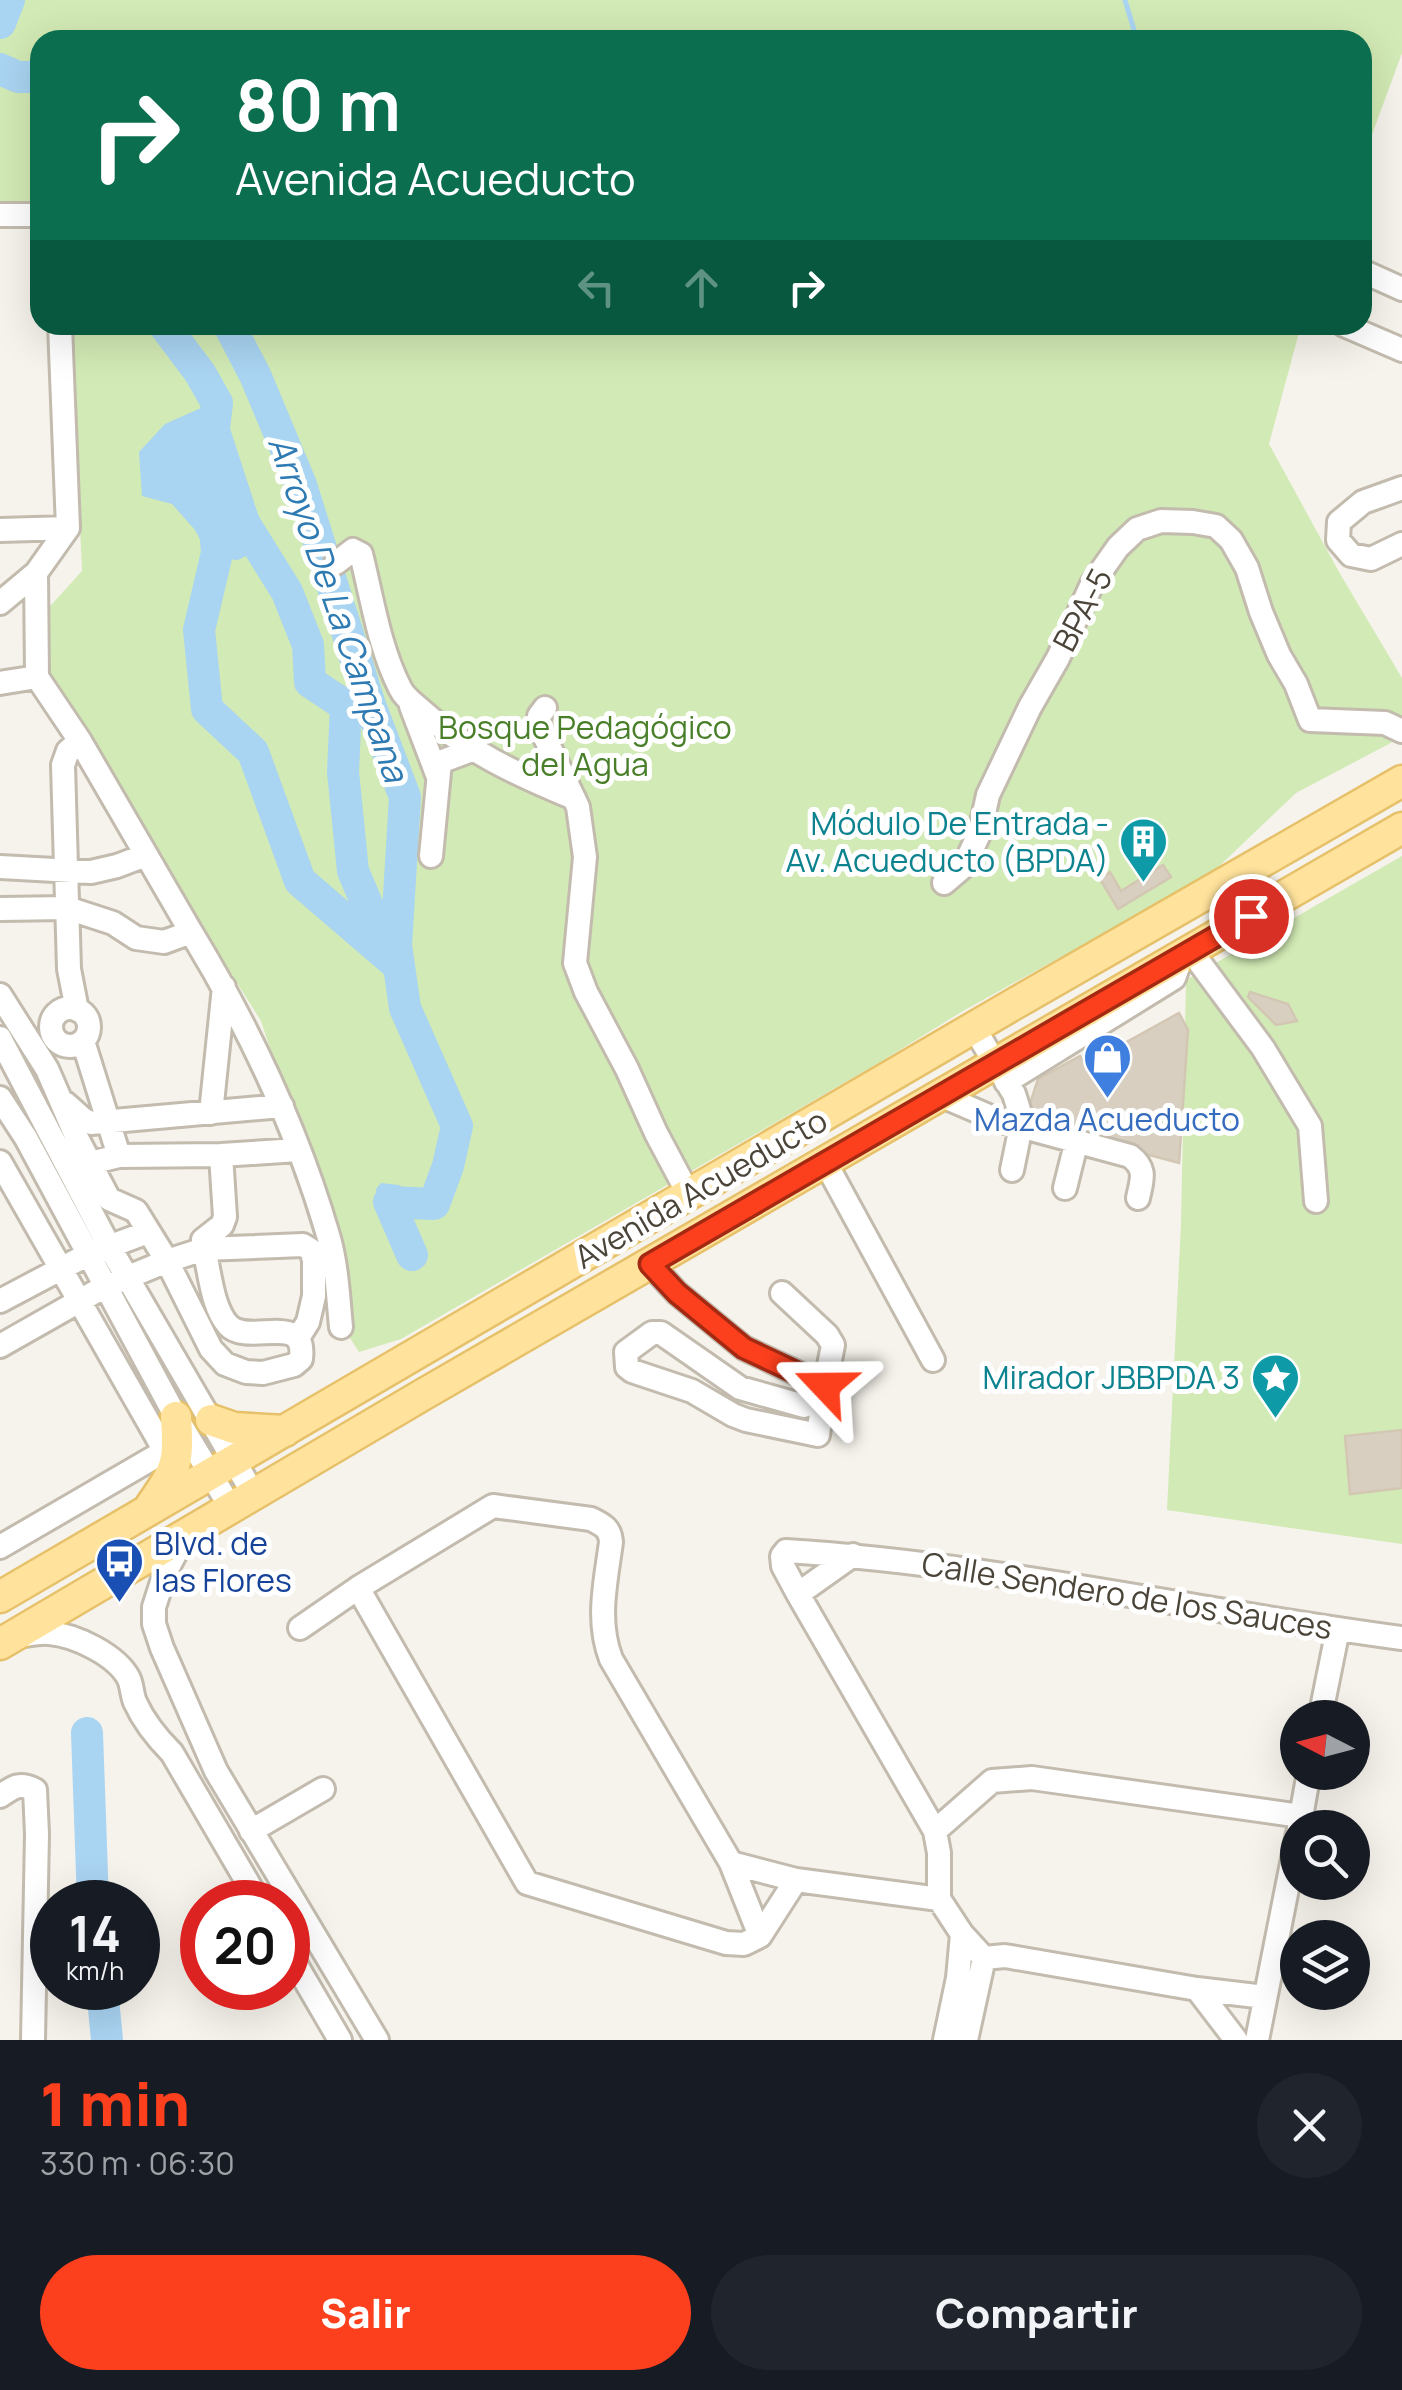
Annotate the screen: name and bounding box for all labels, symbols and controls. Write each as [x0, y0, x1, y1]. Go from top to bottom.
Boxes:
text: 80 m [235, 56, 401, 152]
icon: right [70, 70, 200, 200]
text: Avenida Acueducto [235, 147, 636, 209]
icon: left [569, 260, 624, 315]
icon: ahead [674, 260, 729, 315]
icon: right [779, 260, 834, 315]
water label: Arroyo De La Campana [257, 430, 421, 789]
street label: BPA-5 [1042, 560, 1122, 659]
park label: Bosque Pedagógico del Agua [438, 705, 732, 786]
place label: Módulo De Entrada - Av. Acueducto (BPDA) [786, 801, 1109, 882]
building icon: Módulo De Entrada - Av. Acueducto (BPDA) [1118, 816, 1170, 884]
pin [1209, 874, 1294, 959]
icon: arrive [1224, 889, 1279, 944]
shop icon: Mazda Acueducto [1081, 1032, 1133, 1100]
place label: Mazda Acueducto [974, 1097, 1240, 1141]
street label: Avenida Acueducto [566, 1098, 835, 1278]
position arrow [773, 1334, 877, 1438]
place icon: Mirador JBBPDA 3 [1249, 1352, 1301, 1420]
place label: Mirador JBBPDA 3 [983, 1355, 1240, 1399]
place label: Blvd. de las Flores [154, 1521, 292, 1602]
bus stop icon: Blvd. de las Flores [93, 1536, 145, 1604]
street label: Calle Sendero de los Sauces [919, 1541, 1335, 1649]
north arrow [1280, 1700, 1370, 1790]
map controls [1280, 1700, 1370, 2010]
button: search [1280, 1810, 1370, 1900]
speed limit sign: 20 [180, 1880, 310, 2010]
text: 14 [69, 1899, 121, 1967]
button: layers [1280, 1920, 1370, 2010]
text: km/h [66, 1953, 124, 1988]
text: 1 min [40, 2062, 190, 2144]
button: close [1257, 2073, 1362, 2178]
text: 330 m · 06:30 [40, 2141, 235, 2185]
button: Salir [40, 2255, 691, 2370]
button: Compartir [711, 2255, 1362, 2370]

